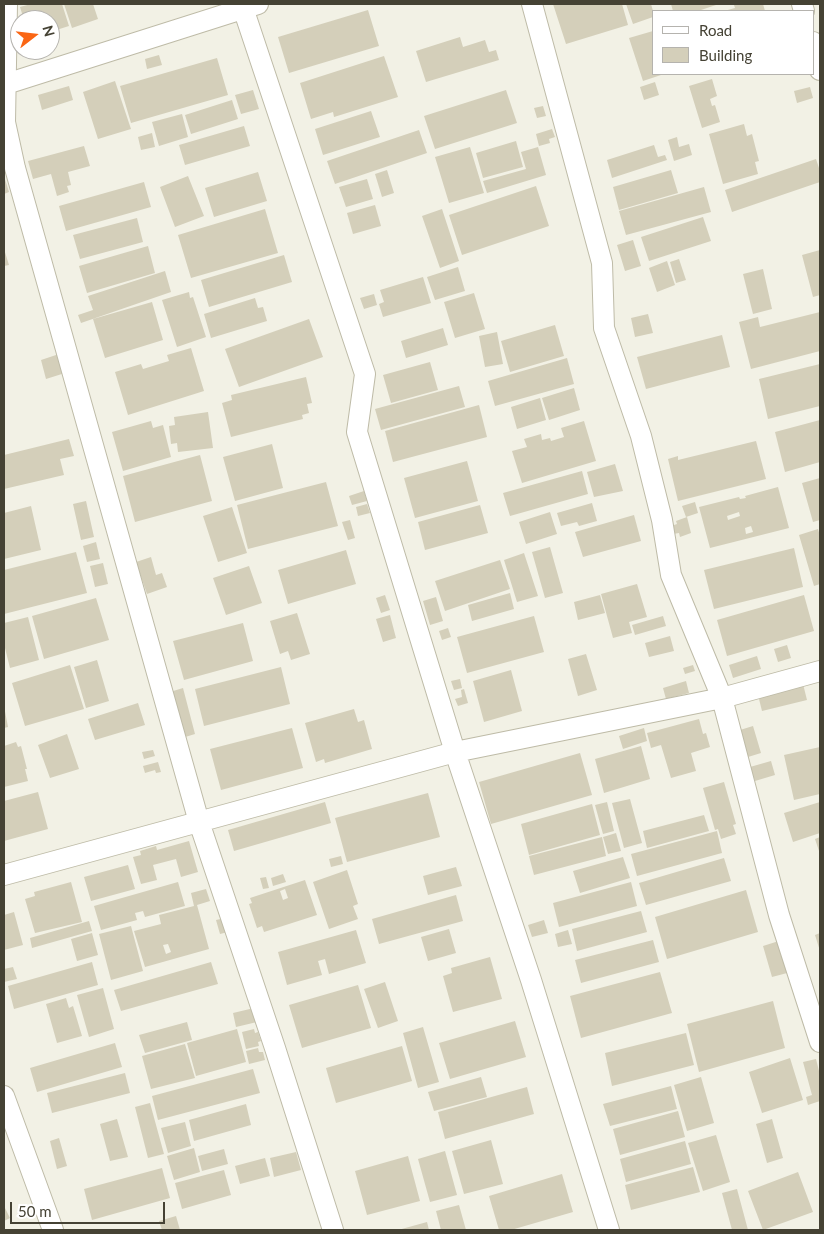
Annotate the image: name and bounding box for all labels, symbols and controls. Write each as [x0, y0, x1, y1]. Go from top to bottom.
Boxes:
north arrow [10, 10, 60, 60]
legend [652, 10, 814, 75]
text: Road [699, 21, 732, 39]
text: N [39, 23, 59, 39]
text: Building [699, 46, 752, 64]
scale bar [12, 1192, 168, 1224]
text: 50 m [18, 1202, 52, 1220]

